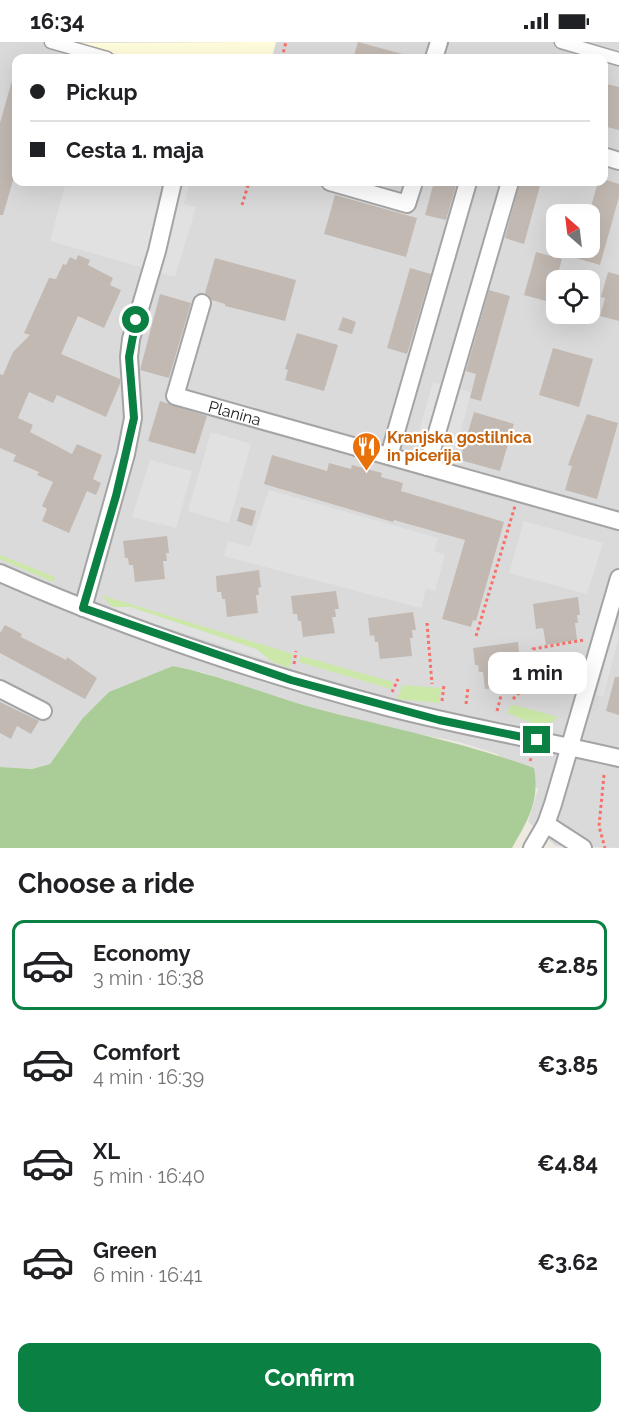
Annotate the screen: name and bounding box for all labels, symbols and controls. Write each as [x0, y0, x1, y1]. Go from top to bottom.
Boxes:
text: 16:34 [30, 8, 85, 34]
text: Pickup [66, 79, 138, 105]
text: Cesta 1. maja [66, 137, 204, 163]
north arrow [546, 204, 600, 258]
map controls [546, 204, 600, 324]
button: locate [546, 270, 600, 324]
route start [122, 306, 149, 333]
street label: Planina [206, 396, 263, 429]
place label: Kranjska gostilnica in picerija [387, 428, 532, 465]
restaurant icon: Kranjska gostilnica in picerija [350, 430, 382, 472]
callout: 1 min [488, 653, 586, 695]
text: 1 min [512, 661, 563, 685]
route end [523, 726, 550, 753]
text: Choose a ride [18, 868, 194, 899]
icon: car [21, 938, 75, 992]
text: Economy [93, 940, 191, 966]
text: €2.85 [538, 952, 598, 978]
text: 3 min · 16:38 [93, 966, 204, 990]
icon: car [21, 1037, 75, 1091]
text: Comfort [93, 1039, 180, 1065]
text: €3.85 [538, 1051, 598, 1077]
text: 4 min · 16:39 [93, 1065, 204, 1089]
icon: car [21, 1136, 75, 1190]
text: XL [93, 1138, 120, 1164]
text: €4.84 [537, 1150, 598, 1176]
text: 5 min · 16:40 [93, 1164, 205, 1188]
icon: car [21, 1235, 75, 1289]
text: Green [93, 1237, 157, 1263]
text: €3.62 [537, 1249, 598, 1275]
text: 6 min · 16:41 [93, 1263, 202, 1287]
button: Confirm [18, 1343, 601, 1412]

